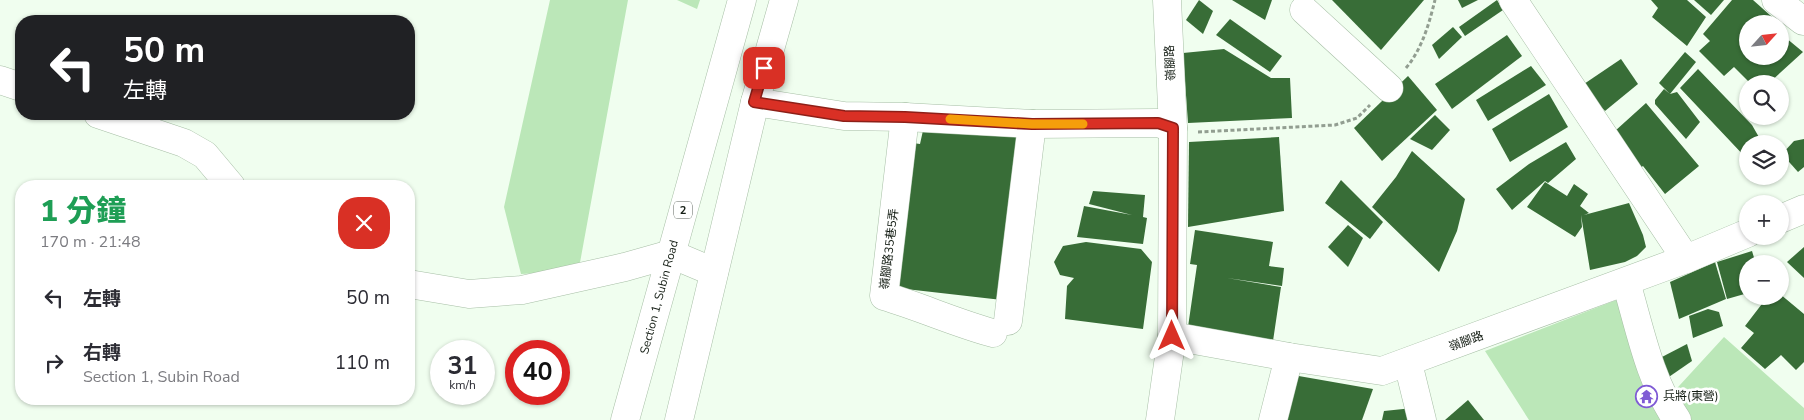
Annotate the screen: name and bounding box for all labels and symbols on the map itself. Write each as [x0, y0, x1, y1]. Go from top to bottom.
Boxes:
north arrow [1739, 15, 1789, 65]
street label: 嶺腳路 [1161, 45, 1179, 81]
pin [743, 47, 785, 89]
road number: 2 [674, 202, 692, 218]
street label: 嶺腳路35巷5弄 [876, 208, 902, 290]
street label: Section 1, Subin Road [636, 238, 682, 356]
position arrow [1145, 309, 1197, 361]
street label: 嶺腳路 [1446, 327, 1486, 355]
speed limit sign: 40 [505, 340, 570, 405]
temple icon: 兵將(東營) [1635, 384, 1659, 408]
place label: 兵將(東營) [1663, 388, 1719, 404]

